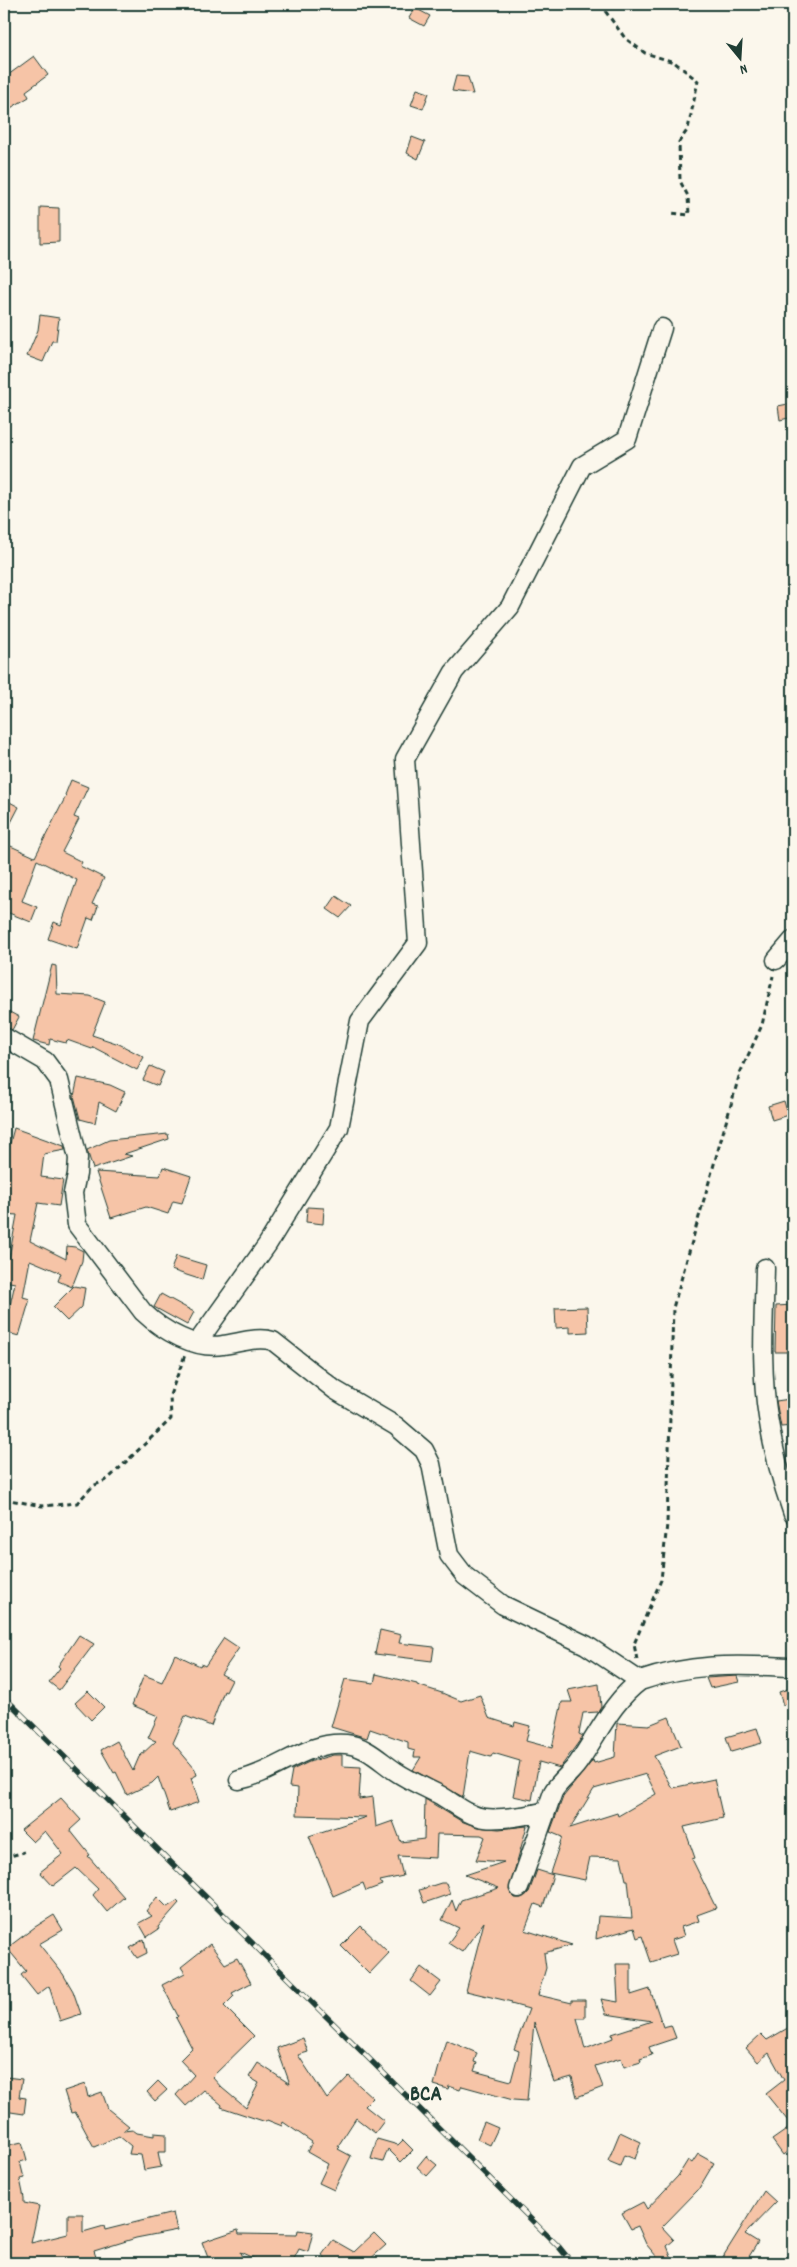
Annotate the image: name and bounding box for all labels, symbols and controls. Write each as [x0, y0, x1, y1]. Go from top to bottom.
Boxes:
north arrow [714, 32, 764, 82]
text: N [737, 58, 750, 79]
district label: BCA [410, 2081, 442, 2111]

